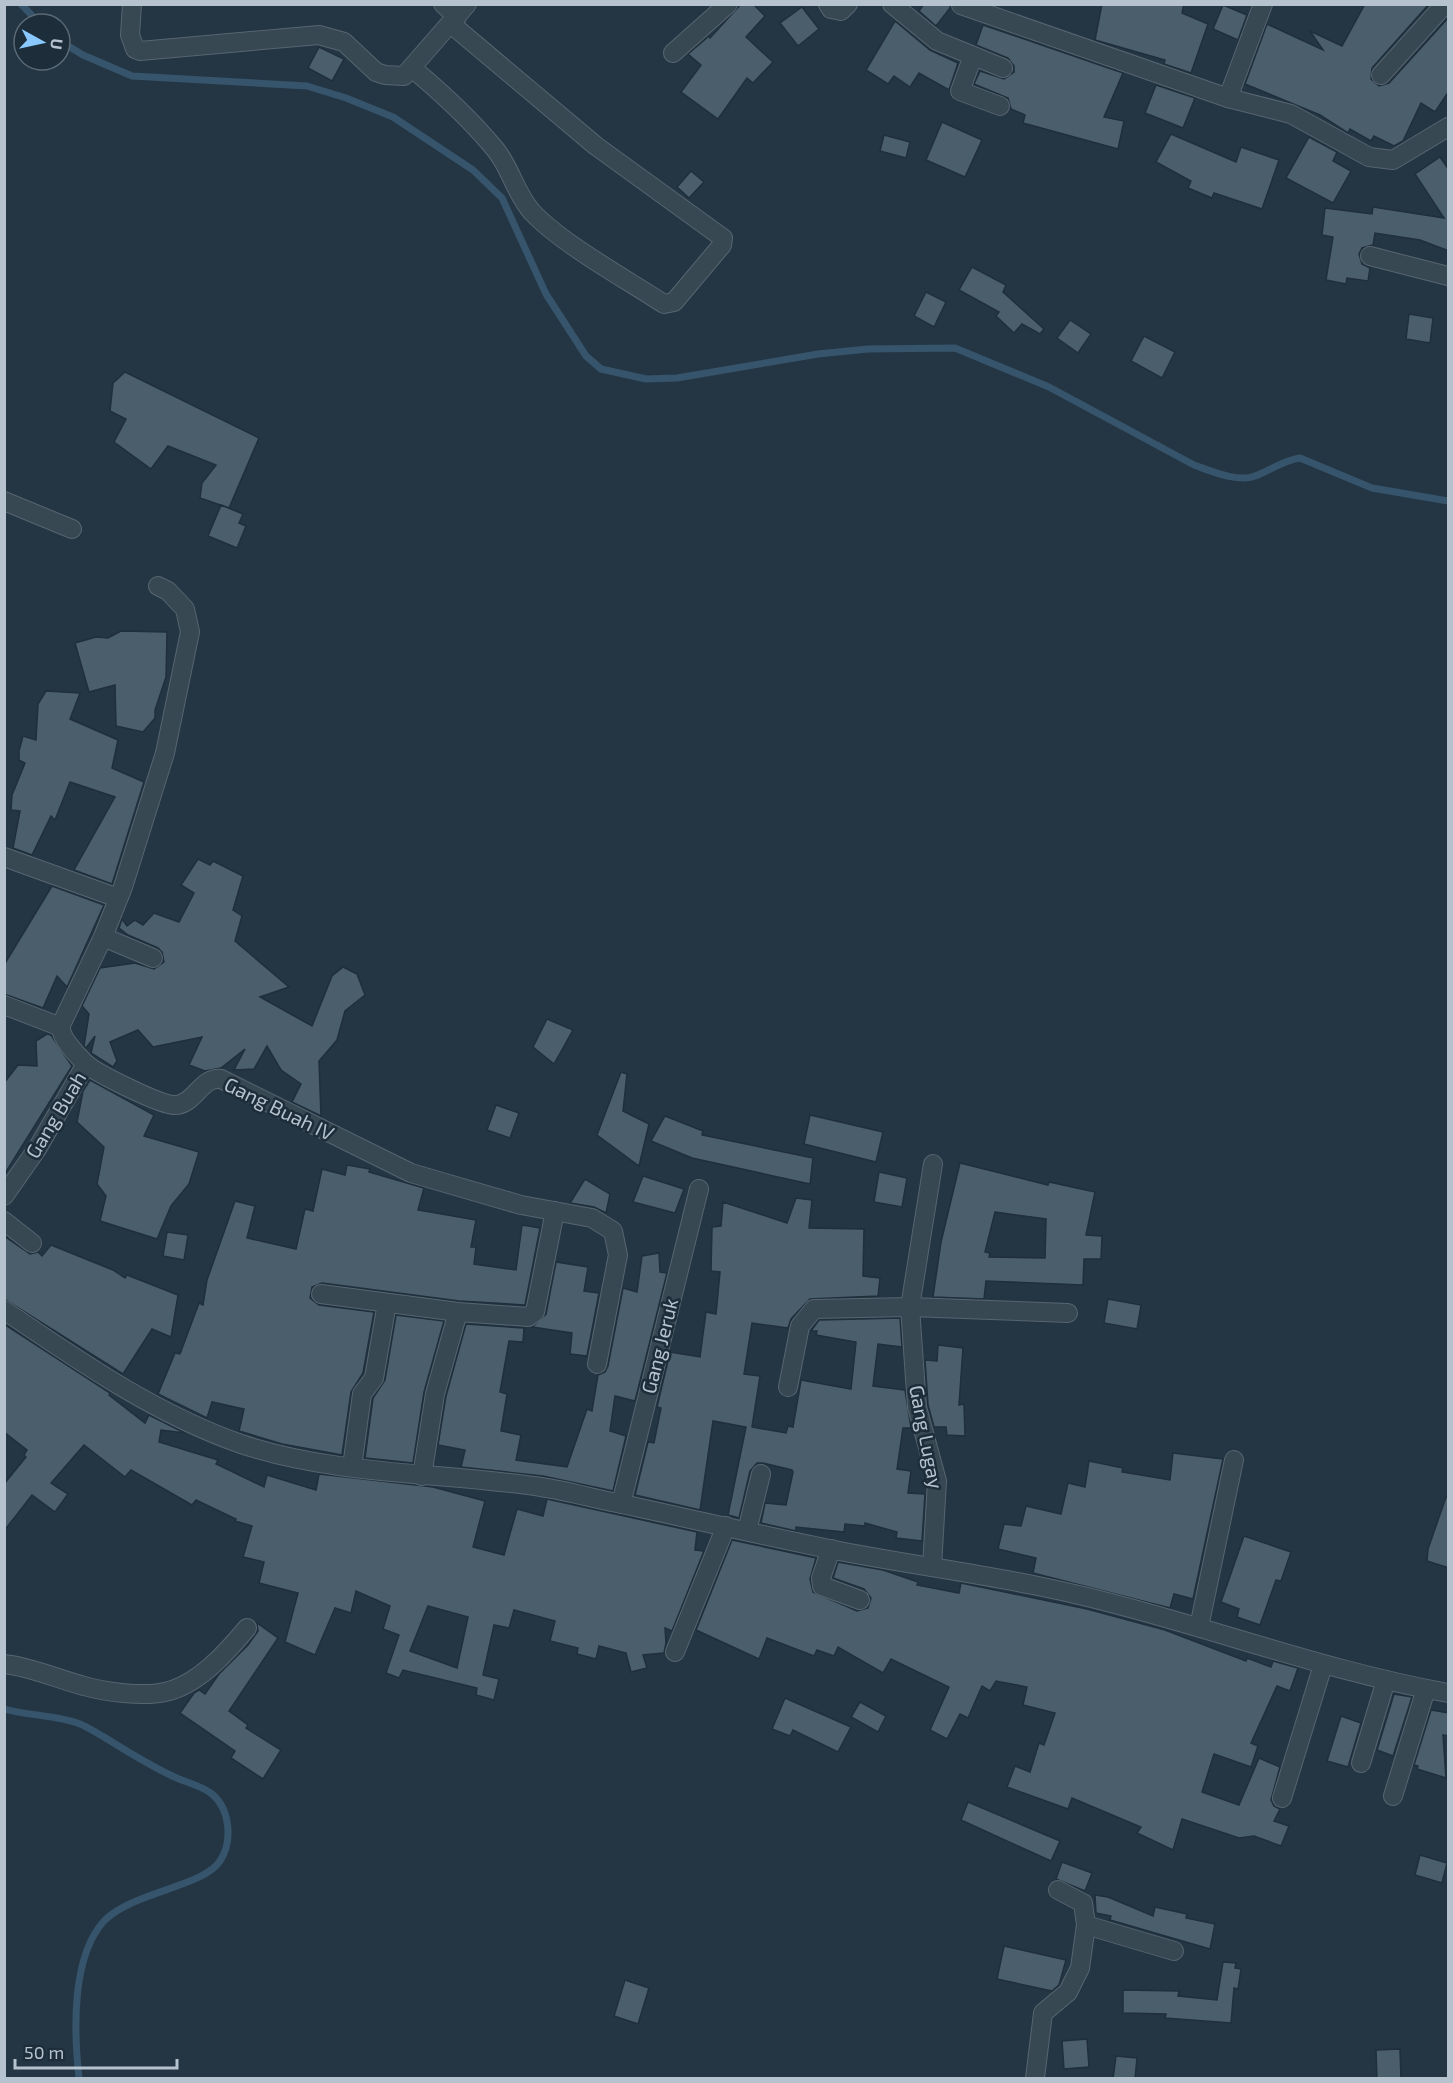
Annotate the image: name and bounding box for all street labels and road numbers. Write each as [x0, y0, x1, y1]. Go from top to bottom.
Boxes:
street label: Gang Buah [20, 1067, 90, 1162]
street label: Gang Buah IV [221, 1071, 338, 1145]
street label: Gang Jeruk [636, 1296, 682, 1396]
street label: Gang Lugay [905, 1383, 949, 1491]

